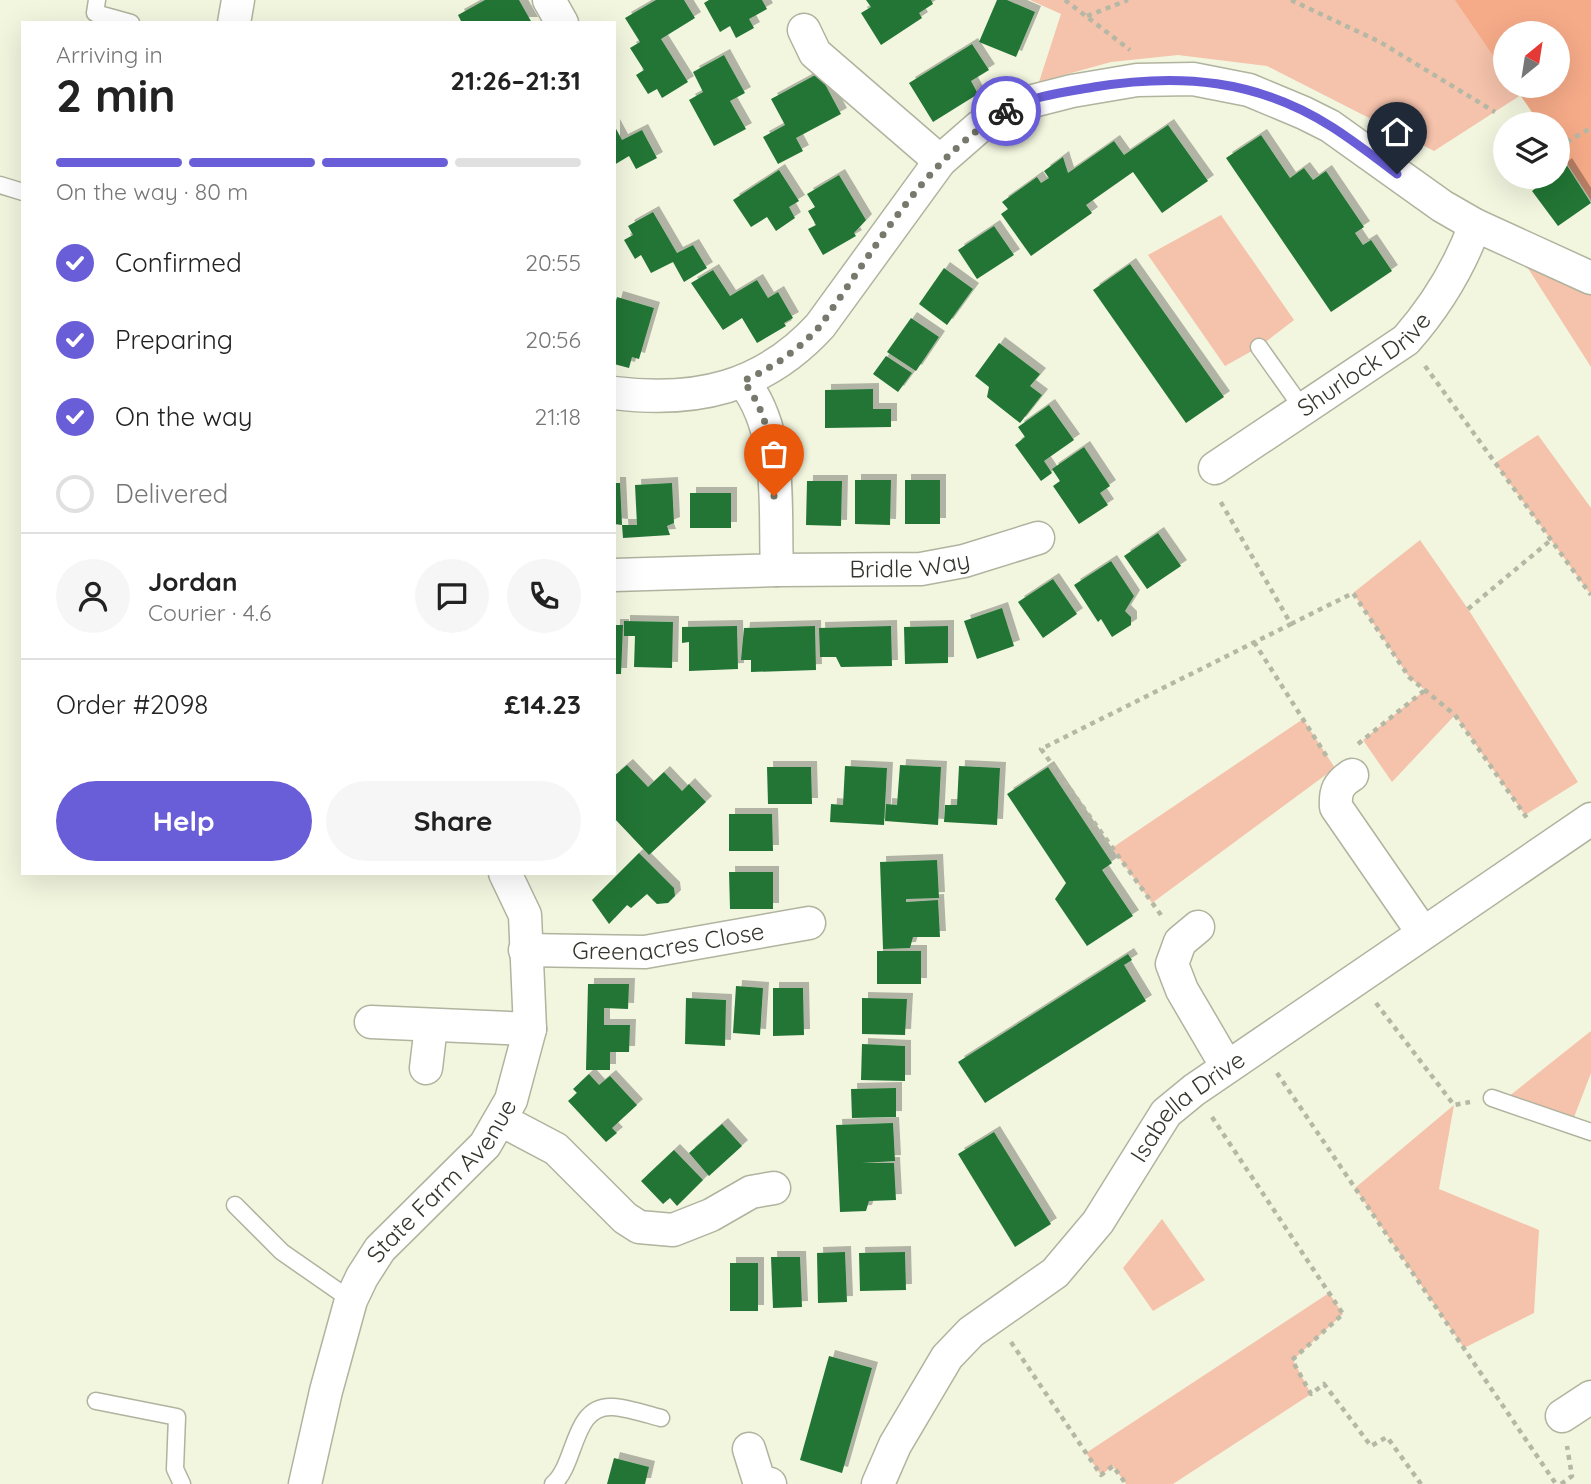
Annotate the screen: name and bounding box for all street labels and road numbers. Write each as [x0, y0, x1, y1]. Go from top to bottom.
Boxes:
street label: Shurlock Drive [1291, 306, 1437, 423]
street label: Bridle Way [849, 544, 972, 583]
street label: Greenacres Close [572, 915, 766, 967]
street label: Isabella Drive [1123, 1044, 1250, 1167]
street label: State Farm Avenue [359, 1093, 522, 1268]

